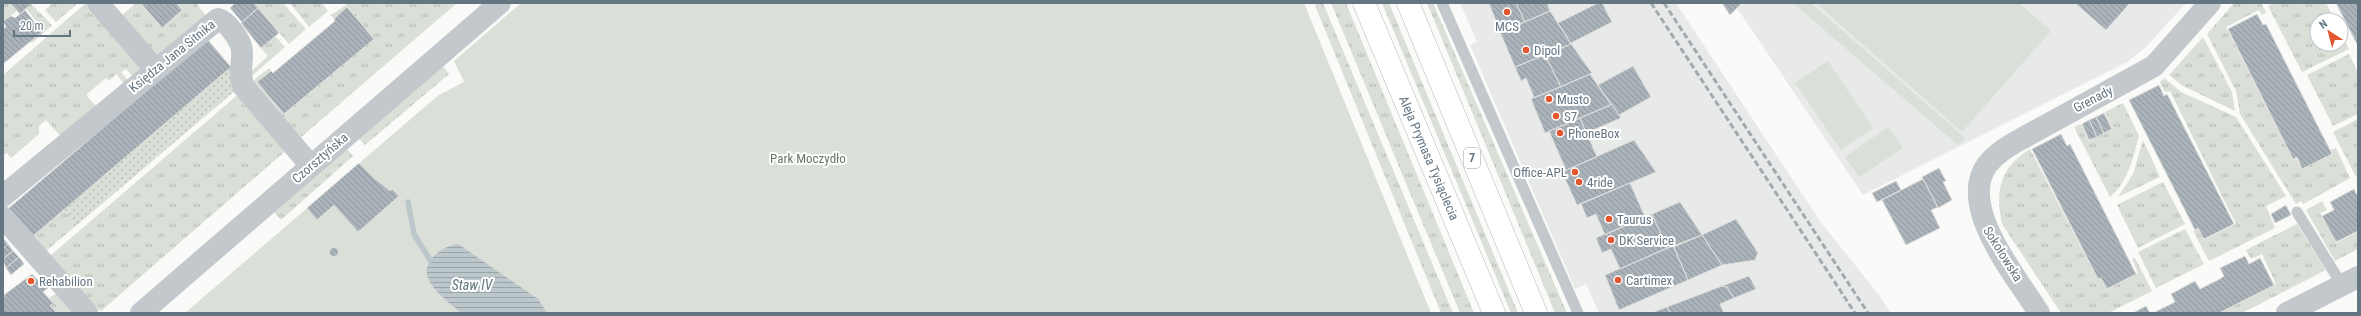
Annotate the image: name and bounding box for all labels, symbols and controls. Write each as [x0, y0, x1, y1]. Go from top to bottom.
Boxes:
marker: MCS [1502, 7, 1512, 17]
scale bar [14, 12, 70, 38]
north arrow [2309, 12, 2349, 52]
street label: Księdza Jana Sitnika [126, 17, 218, 95]
text: N [2317, 17, 2330, 32]
text: 20 m [20, 19, 44, 33]
place label: MCS [1495, 19, 1519, 34]
place label: Dipol [1534, 43, 1560, 58]
marker: Dipol [1521, 45, 1531, 55]
street label: Grenady [2071, 82, 2116, 115]
place label: Musto [1557, 92, 1589, 107]
street label: Aleja Prymasa Tysiąclecia [1396, 94, 1462, 222]
marker: Musto [1544, 94, 1554, 104]
place label: S7 [1564, 109, 1577, 124]
marker: S7 [1551, 111, 1561, 121]
place label: PhoneBox [1568, 126, 1620, 141]
marker: PhoneBox [1555, 128, 1565, 138]
street label: Czorsztyńska [289, 130, 351, 186]
road number: 7 [1464, 148, 1480, 168]
park label: Park Moczydło [770, 151, 846, 166]
place label: Office-APL [1513, 165, 1567, 180]
marker: Office-APL [1570, 167, 1580, 177]
place label: 4ride [1587, 175, 1613, 190]
marker: 4ride [1574, 177, 1584, 187]
place label: Taurus [1617, 212, 1652, 227]
marker: Taurus [1604, 214, 1614, 224]
street label: Sokołowska [1980, 224, 2026, 284]
place label: DK Service [1619, 233, 1674, 248]
marker: DK Service [1606, 235, 1616, 245]
place label: Cartimex [1626, 273, 1673, 288]
place label: Rehabilion [39, 274, 93, 289]
marker: Cartimex [1613, 275, 1623, 285]
marker: Rehabilion [26, 276, 36, 286]
water label: Staw IV [452, 277, 494, 293]

